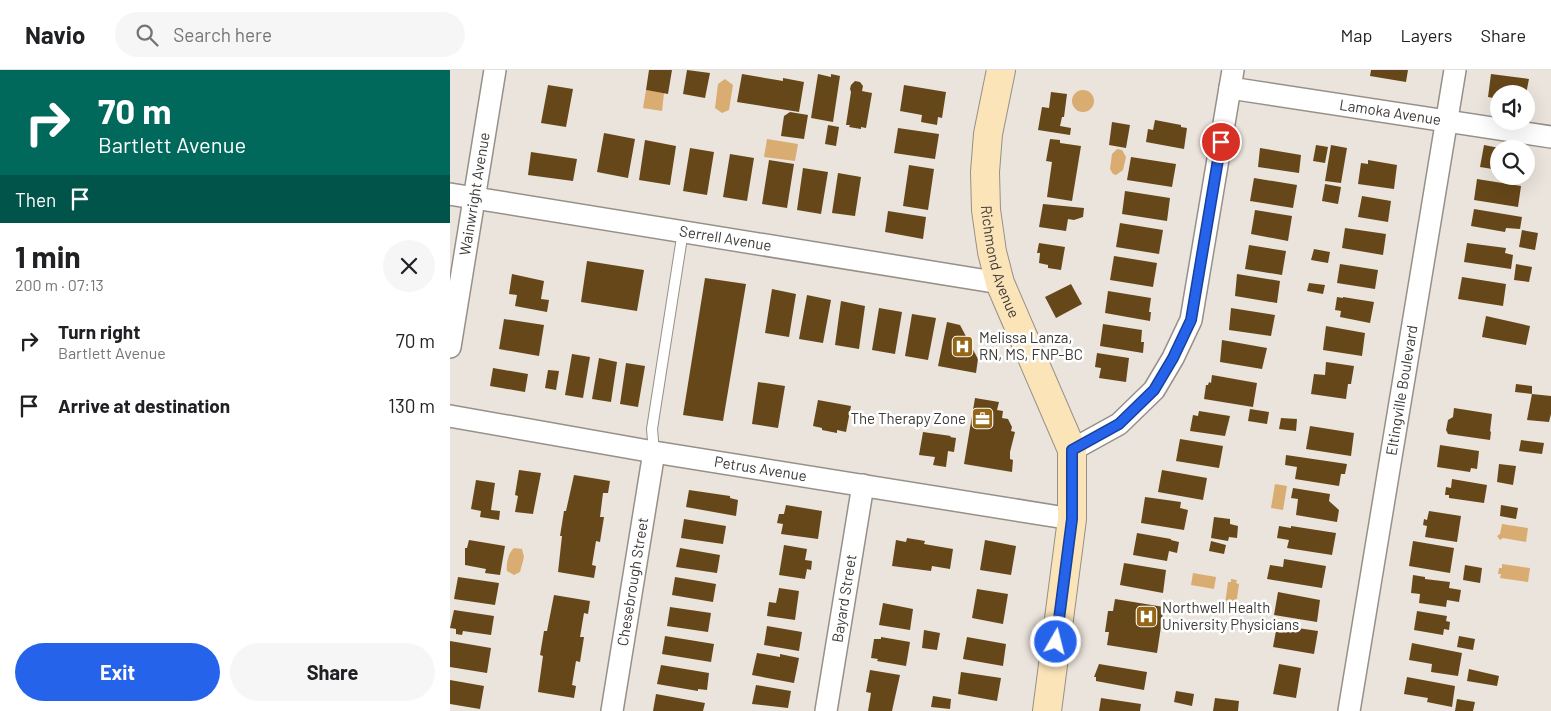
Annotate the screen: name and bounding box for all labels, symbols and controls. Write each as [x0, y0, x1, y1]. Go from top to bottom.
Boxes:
search box [115, 12, 465, 57]
text: Navio [25, 20, 85, 49]
icon: search [133, 21, 161, 49]
text: Search here [173, 23, 272, 46]
text: Map [1340, 24, 1372, 46]
text: Layers [1400, 24, 1453, 46]
text: Share [1481, 24, 1526, 46]
map controls [1490, 85, 1535, 185]
button: sound [1490, 85, 1535, 130]
text: 70 m [98, 89, 172, 131]
icon: right [15, 90, 80, 155]
street label: Lamoka Avenue [1338, 95, 1442, 128]
pin [1200, 121, 1242, 163]
icon: arrive [1207, 128, 1235, 156]
text: Bartlett Avenue [98, 131, 246, 157]
street label: Wainwright Avenue [455, 131, 493, 257]
button: search [1490, 140, 1535, 185]
icon: arrive [66, 185, 94, 213]
text: Then [15, 188, 56, 211]
street label: Richmond Avenue [978, 205, 1024, 320]
street label: Serrell Avenue [678, 221, 773, 254]
text: 1 min [15, 238, 81, 274]
button: close [383, 240, 435, 292]
text: 200 m · 07:13 [15, 275, 104, 294]
text: Turn right [58, 320, 140, 343]
street label: Eltingville Boulevard [1381, 324, 1421, 457]
icon: right [15, 327, 43, 355]
place label: Melissa Lanza, RN, MS, FNP-BC [979, 328, 1083, 363]
text: 70 m [396, 329, 435, 352]
hospital icon: Melissa Lanza, RN, MS, FNP-BC [951, 335, 975, 359]
text: Bartlett Avenue [58, 343, 166, 362]
icon: arrive [15, 392, 43, 420]
text: Arrive at destination [58, 394, 230, 417]
text: 130 m [388, 394, 435, 417]
office icon: The Therapy Zone [970, 407, 994, 431]
place label: The Therapy Zone [850, 409, 966, 427]
street label: Petrus Avenue [713, 452, 808, 484]
street label: Chesebrough Street [613, 516, 651, 647]
street label: Bayard Street [827, 553, 859, 644]
place label: Northwell Health University Physicians [1162, 598, 1299, 633]
hospital icon: Northwell Health University Physicians [1134, 605, 1158, 629]
position arrow [1029, 615, 1081, 667]
button: Exit [15, 643, 220, 701]
button: Share [230, 643, 435, 701]

